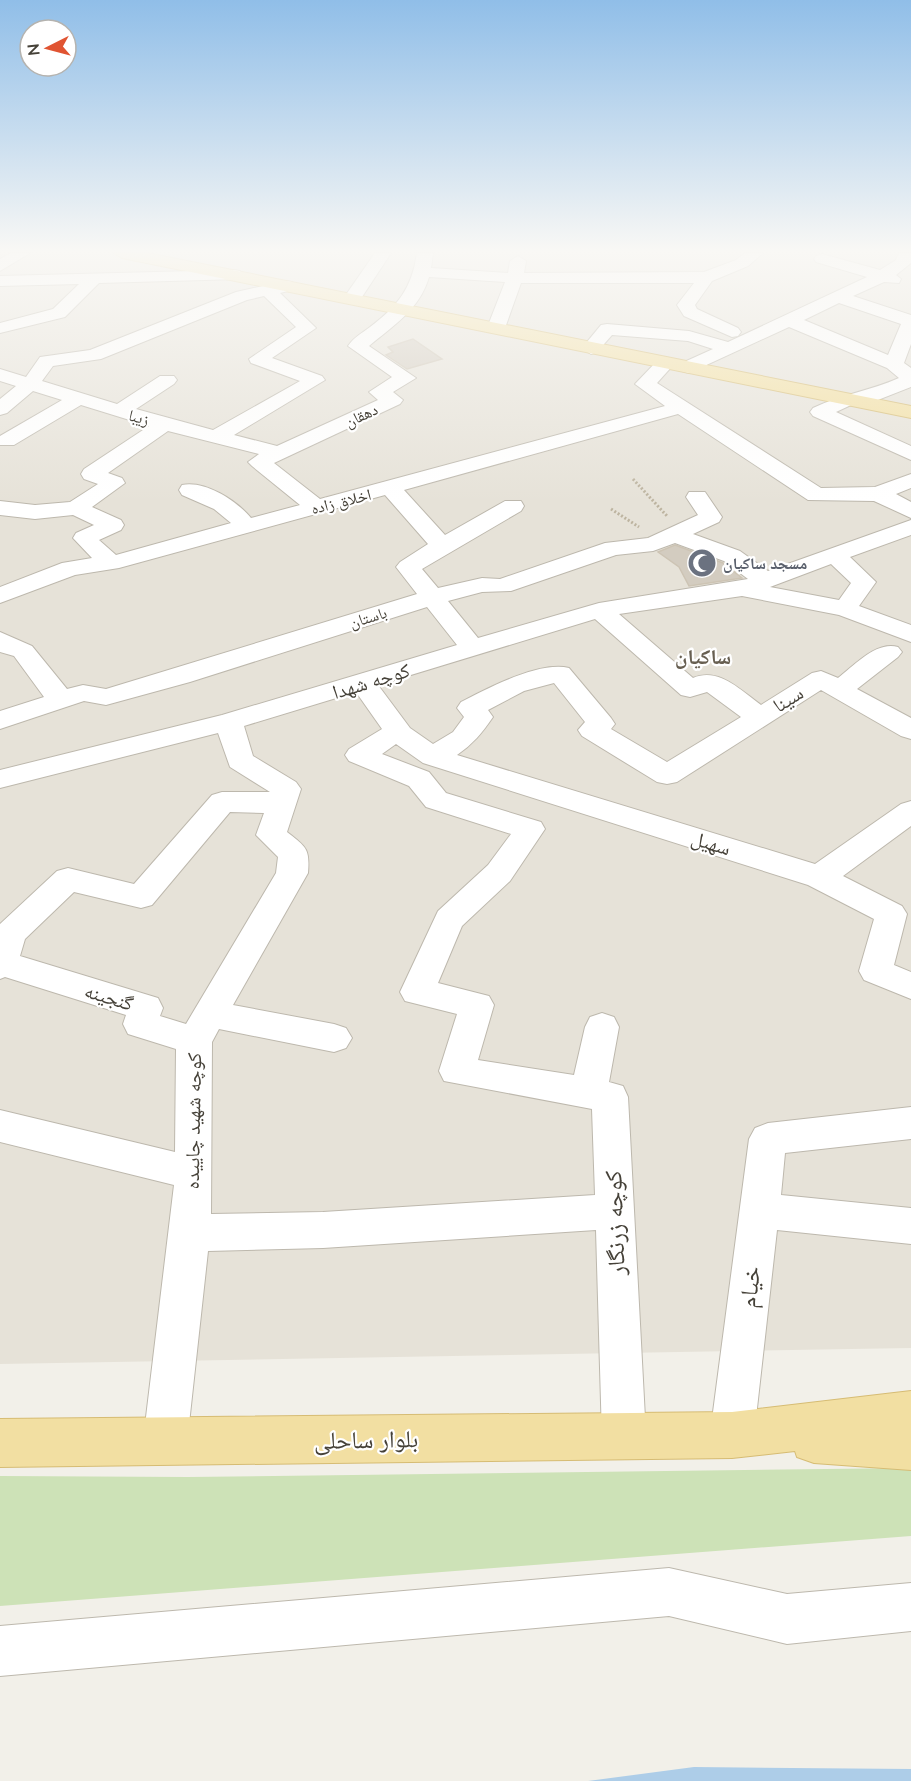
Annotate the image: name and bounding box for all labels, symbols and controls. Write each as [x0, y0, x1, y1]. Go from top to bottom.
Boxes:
north arrow [18, 18, 78, 78]
text: N [23, 42, 46, 57]
street label: دهقان [341, 399, 382, 433]
street label: زیبا [126, 405, 152, 431]
street label: اخلاق زاده [309, 484, 374, 520]
mosque icon: مسجد ساکیان [686, 547, 718, 579]
place label: مسجد ساکیان [723, 553, 807, 575]
street label: باستان [347, 602, 390, 634]
district label: ساکیان [675, 643, 731, 671]
street label: کوچه شهدا [329, 657, 413, 706]
street label: سینا [768, 680, 809, 719]
street label: سهیل [688, 825, 734, 862]
street label: گنجینه [81, 977, 137, 1018]
street label: کوچه شهید چاییده [179, 1052, 208, 1190]
street label: کوچه زرنگار [597, 1170, 633, 1277]
street label: خیام [732, 1264, 768, 1310]
street label: بلوار ساحلی [314, 1423, 418, 1457]

